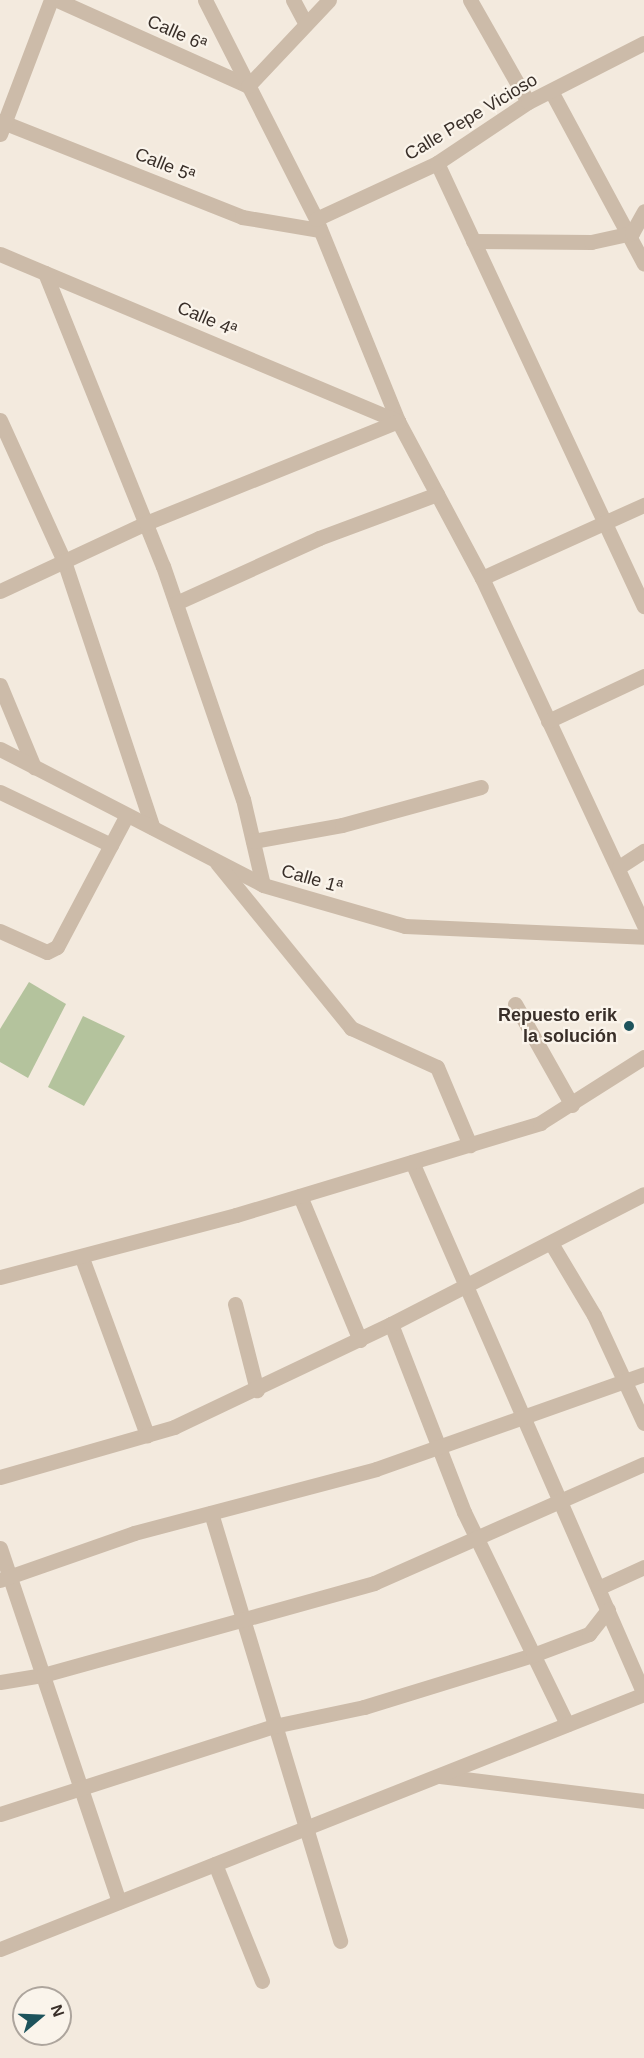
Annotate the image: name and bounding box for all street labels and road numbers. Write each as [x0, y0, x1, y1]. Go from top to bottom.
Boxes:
street label: Calle 6ª [144, 10, 210, 56]
street label: Calle Pepe Vicioso [401, 69, 541, 165]
street label: Calle 5ª [132, 143, 198, 187]
street label: Calle 4ª [174, 297, 240, 341]
street label: Calle 1ª [279, 860, 345, 898]

